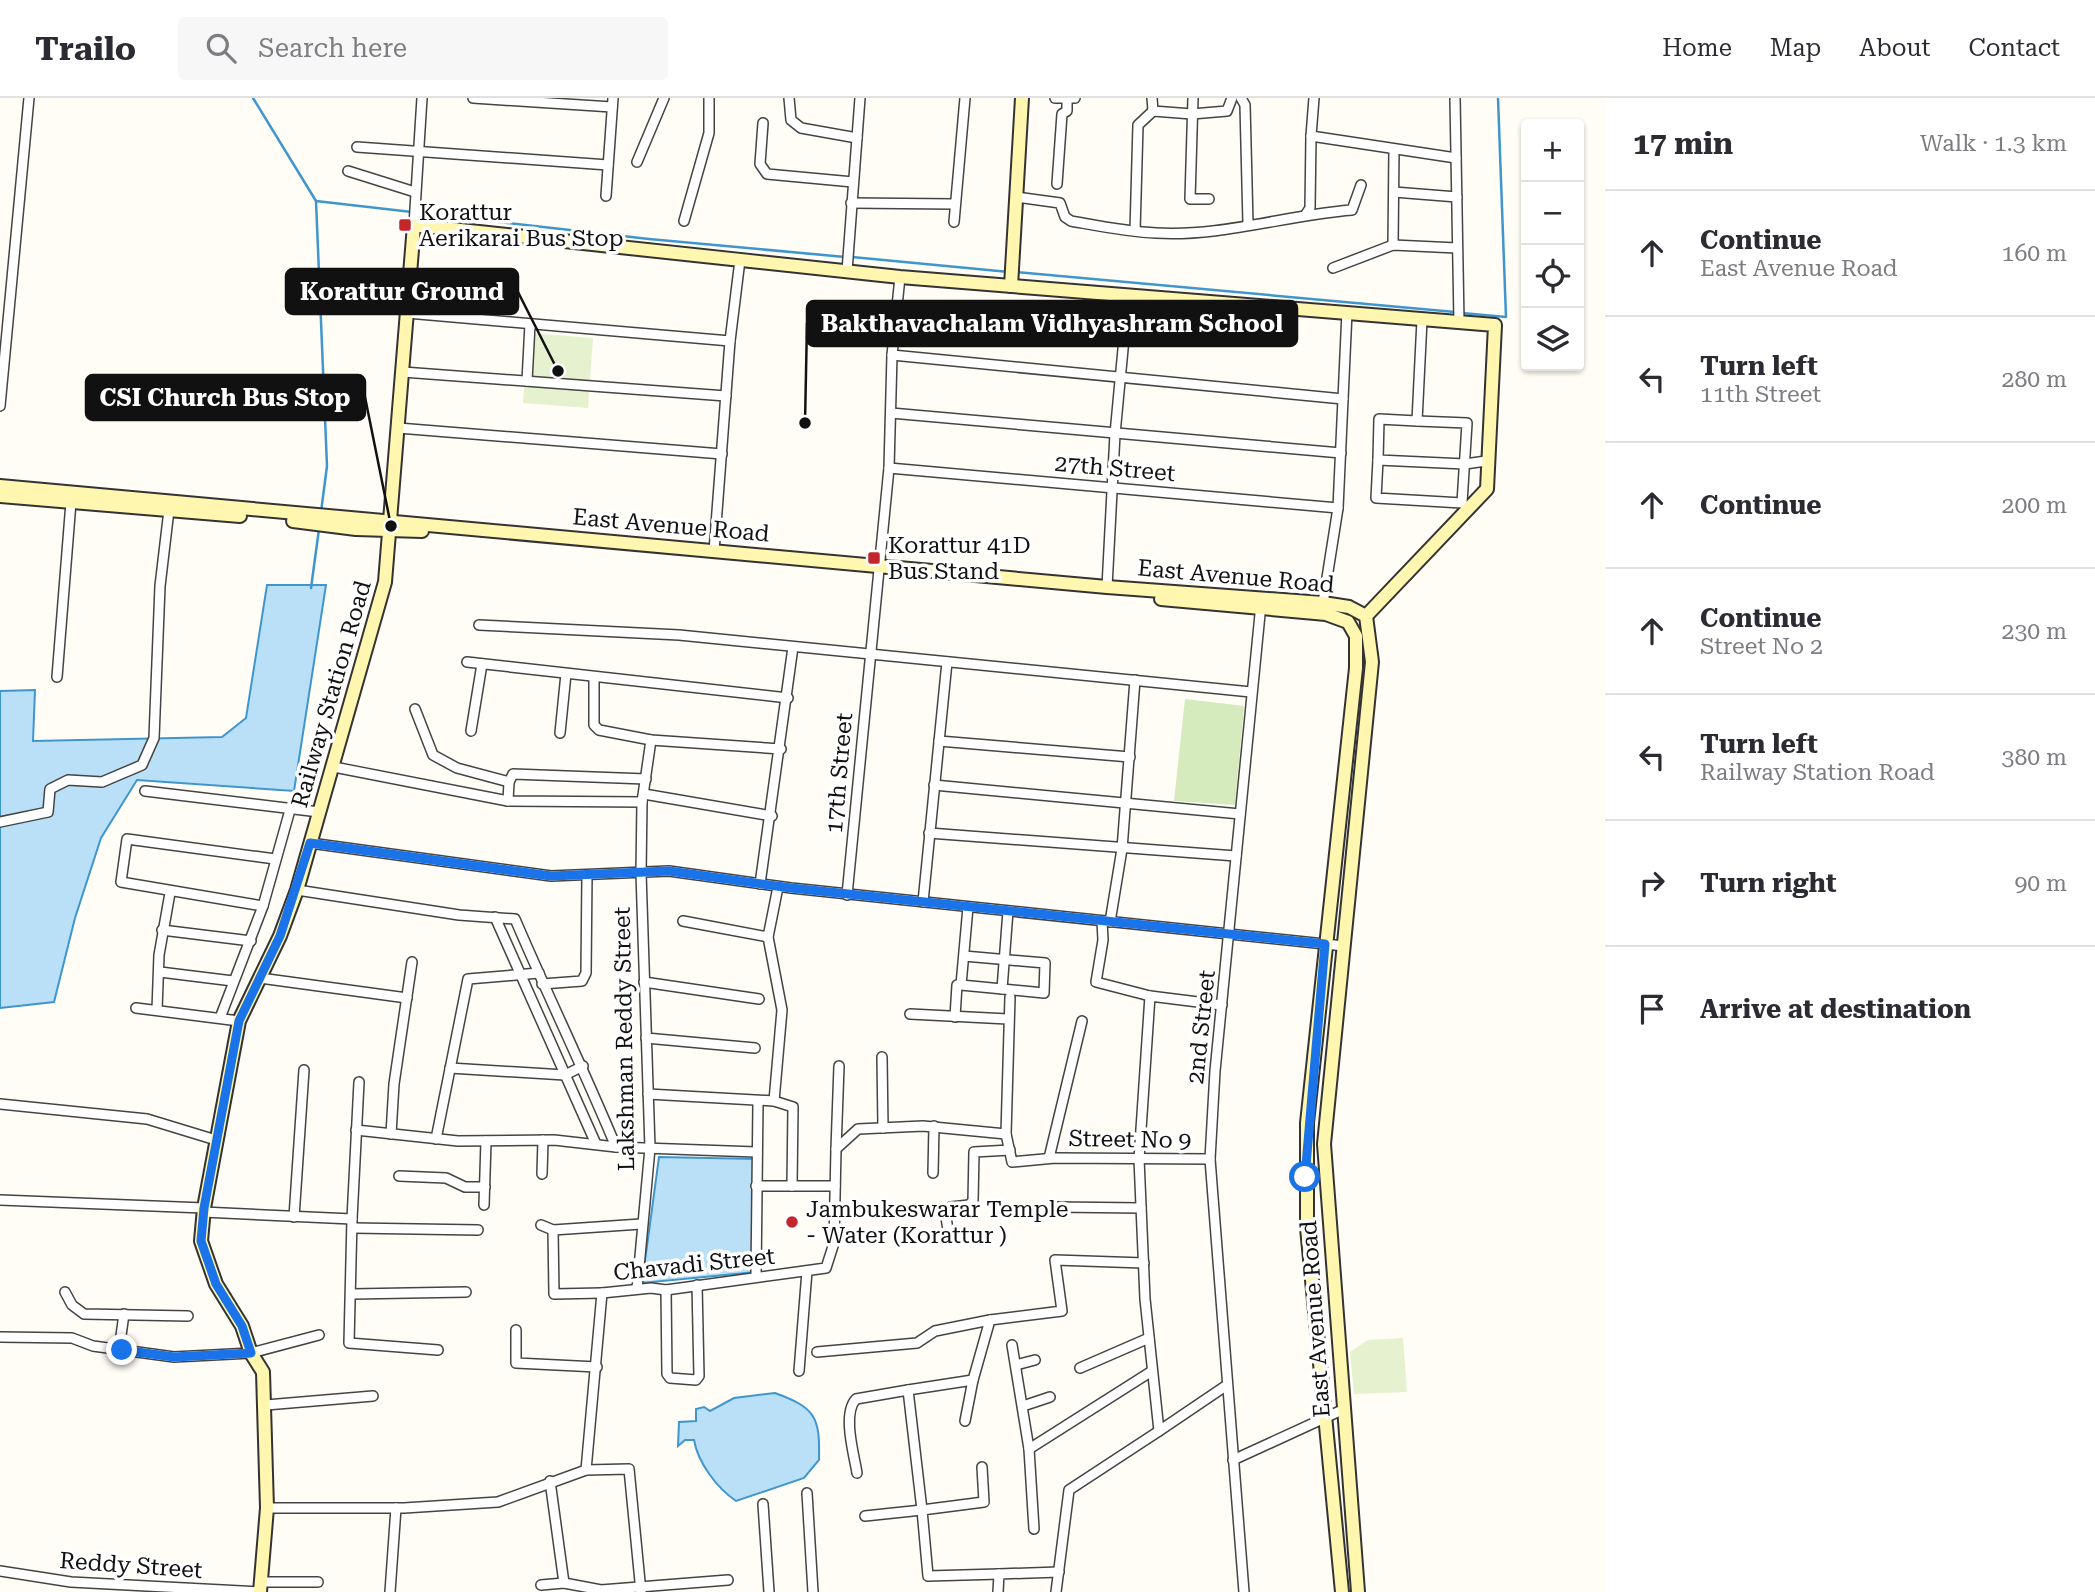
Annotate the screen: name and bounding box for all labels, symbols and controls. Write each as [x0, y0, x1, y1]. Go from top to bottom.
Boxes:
search box [178, 17, 668, 80]
text: Trailo [35, 29, 136, 68]
icon: search [202, 29, 240, 67]
text: Search here [258, 33, 407, 63]
text: Home [1662, 34, 1732, 62]
text: Map [1770, 34, 1821, 62]
text: About [1859, 34, 1930, 62]
text: Contact [1968, 34, 2060, 62]
map controls [1521, 119, 1584, 371]
button: + [1521, 119, 1584, 182]
text: 17 min [1633, 126, 1733, 161]
text: Walk · 1.3 km [1920, 130, 2067, 157]
button: − [1521, 182, 1584, 245]
place label: Korattur Aerikarai Bus Stop [419, 199, 624, 252]
marker: Korattur Aerikarai Bus Stop [397, 217, 413, 233]
text: Continue [1700, 225, 1822, 255]
icon: ahead [1633, 234, 1671, 272]
text: 160 m [2002, 240, 2067, 267]
button: locate [1521, 245, 1584, 308]
text: East Avenue Road [1700, 255, 1897, 282]
callout: Korattur Ground [286, 269, 518, 314]
text: Korattur Ground [300, 278, 504, 306]
callout: Bakthavachalam Vidhyashram School [807, 301, 1297, 346]
button: layers [1521, 308, 1584, 371]
text: Bakthavachalam Vidhyashram School [821, 310, 1283, 338]
text: Turn left [1700, 351, 1818, 381]
icon: left [1633, 360, 1671, 398]
text: 280 m [2002, 366, 2067, 393]
callout: CSI Church Bus Stop [86, 375, 365, 420]
text: 11th Street [1700, 381, 1821, 408]
text: CSI Church Bus Stop [100, 384, 350, 412]
street label: 27th Street [1054, 450, 1177, 487]
icon: ahead [1633, 486, 1671, 524]
text: Continue [1700, 490, 1822, 520]
text: 200 m [2002, 492, 2067, 519]
street label: East Avenue Road [571, 503, 771, 548]
place label: Korattur 41D Bus Stand [888, 532, 1030, 585]
marker: Korattur 41D Bus Stand [866, 550, 882, 566]
street label: East Avenue Road [1136, 554, 1336, 599]
street label: Railway Station Road [286, 577, 377, 811]
text: Continue [1700, 603, 1822, 633]
icon: ahead [1633, 612, 1671, 650]
text: 230 m [2002, 618, 2067, 645]
text: Street No 2 [1700, 633, 1823, 660]
street label: 17th Street [821, 711, 858, 834]
text: Turn left [1700, 729, 1818, 759]
icon: left [1633, 738, 1671, 776]
text: 380 m [2002, 744, 2067, 771]
text: Railway Station Road [1700, 759, 1935, 786]
icon: right [1633, 864, 1671, 902]
text: Turn right [1700, 868, 1836, 898]
text: 90 m [2014, 870, 2067, 897]
street label: Lakshman Reddy Street [609, 906, 640, 1171]
street label: 2nd Street [1182, 968, 1221, 1085]
icon: arrive [1633, 990, 1671, 1028]
text: Arrive at destination [1700, 994, 1971, 1024]
street label: Street No 9 [1068, 1125, 1192, 1154]
route start [1289, 1161, 1320, 1192]
place label: Jambukeswarar Temple - Water (Korattur ) [806, 1196, 1068, 1249]
marker: Jambukeswarar Temple - Water (Korattur ) [784, 1214, 800, 1230]
street label: East Avenue Road [1295, 1219, 1336, 1418]
street label: Chavadi Street [612, 1243, 777, 1286]
route end [106, 1334, 137, 1365]
street label: Reddy Street [59, 1547, 204, 1584]

